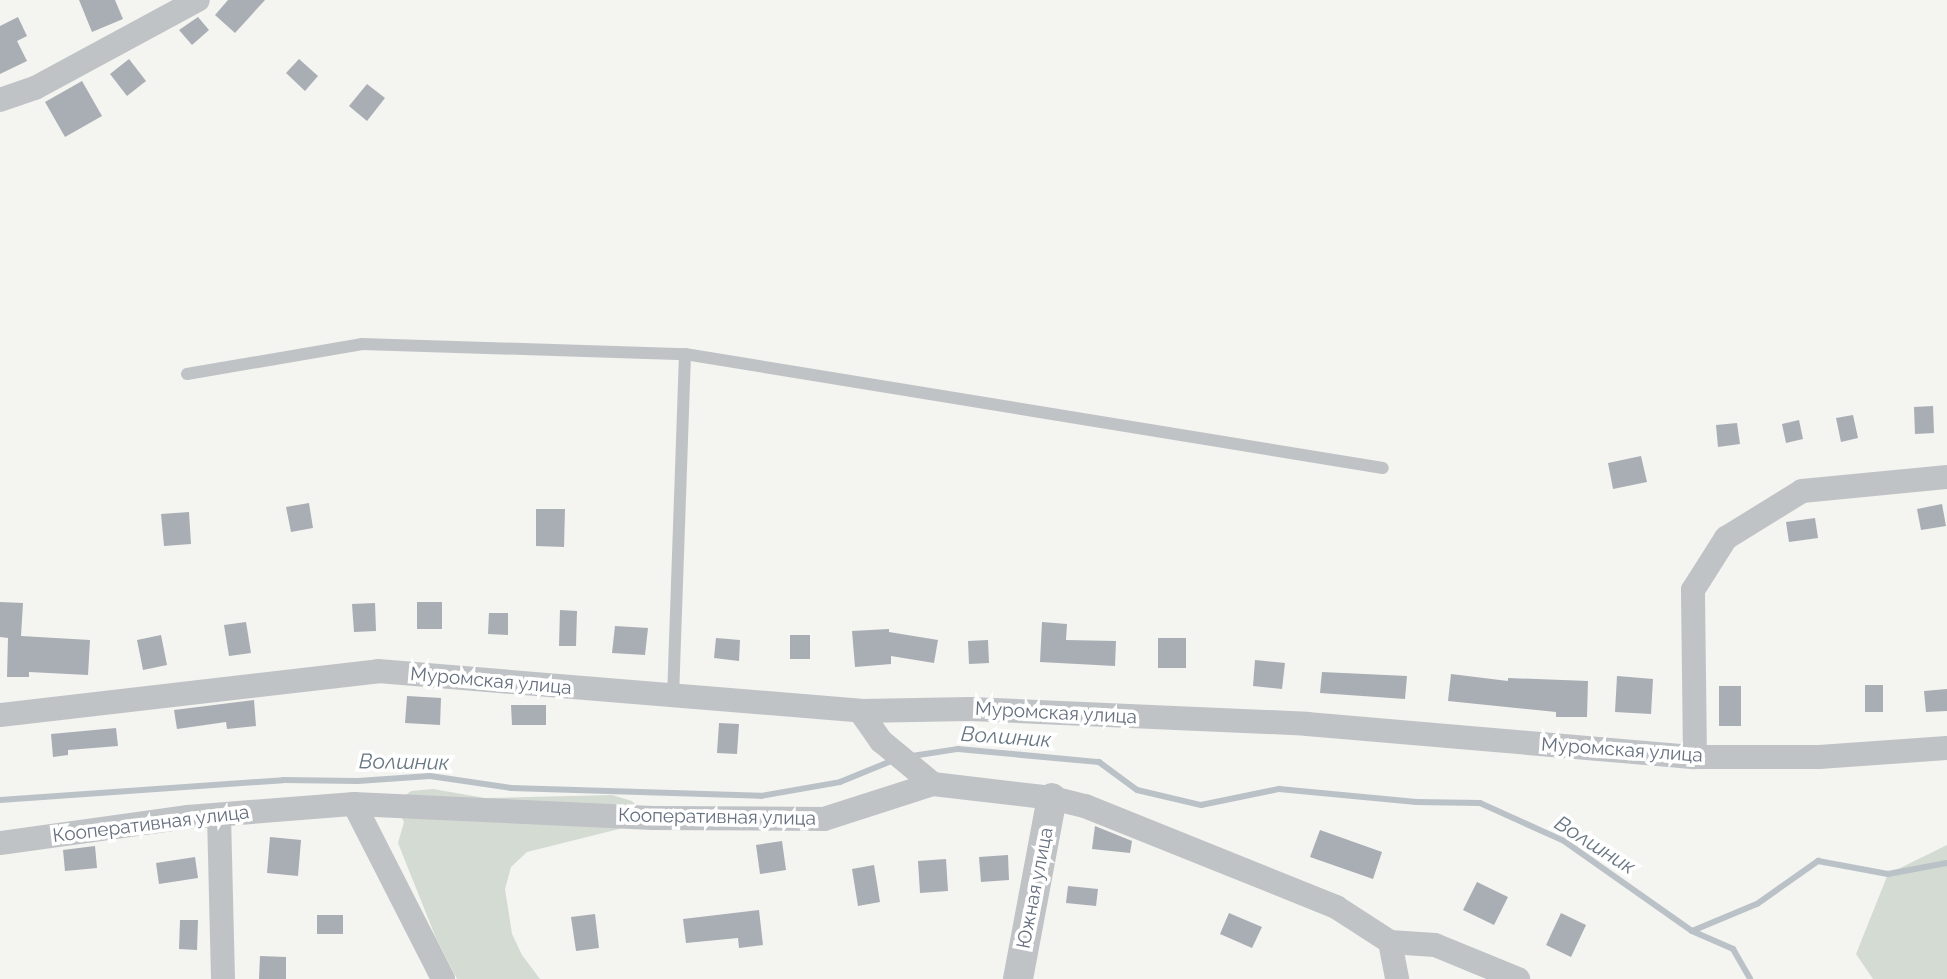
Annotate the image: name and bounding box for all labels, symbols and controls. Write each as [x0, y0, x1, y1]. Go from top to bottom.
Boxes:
street label: Муромская улица [409, 663, 573, 699]
street label: Муромская улица [974, 697, 1138, 729]
water label: Волшник [960, 721, 1052, 753]
street label: Муромская улица [1540, 733, 1704, 767]
water label: Волшник [359, 749, 449, 775]
street label: Кооперативная улица [51, 801, 251, 847]
street label: Кооперативная улица [618, 804, 816, 830]
water label: Волшник [1550, 810, 1640, 880]
street label: Южная улица [1012, 825, 1058, 951]

